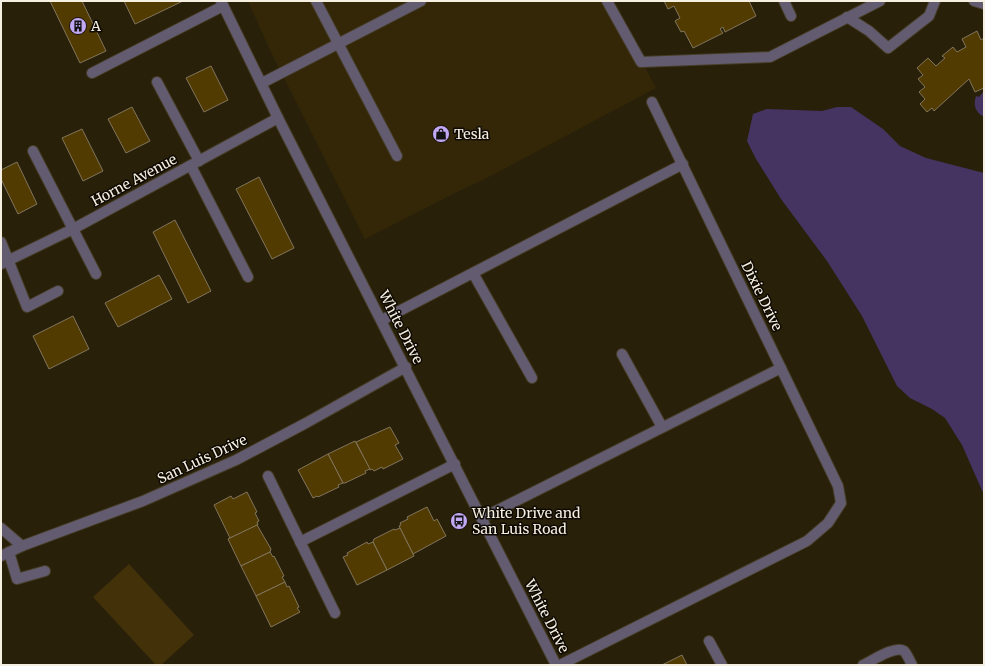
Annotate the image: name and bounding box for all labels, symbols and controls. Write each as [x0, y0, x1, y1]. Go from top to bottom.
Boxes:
building icon: A [68, 16, 88, 36]
place label: A [90, 17, 101, 35]
shop icon: Tesla [431, 124, 451, 144]
place label: Tesla [454, 125, 490, 143]
street label: Horne Avenue [88, 150, 180, 210]
street label: Dixie Drive [737, 258, 787, 334]
street label: White Drive [374, 286, 427, 367]
street label: San Luis Drive [154, 430, 250, 488]
place label: White Drive and San Luis Road [471, 504, 581, 538]
bus stop icon: White Drive and San Luis Road [449, 511, 469, 531]
street label: White Drive [520, 575, 573, 656]

